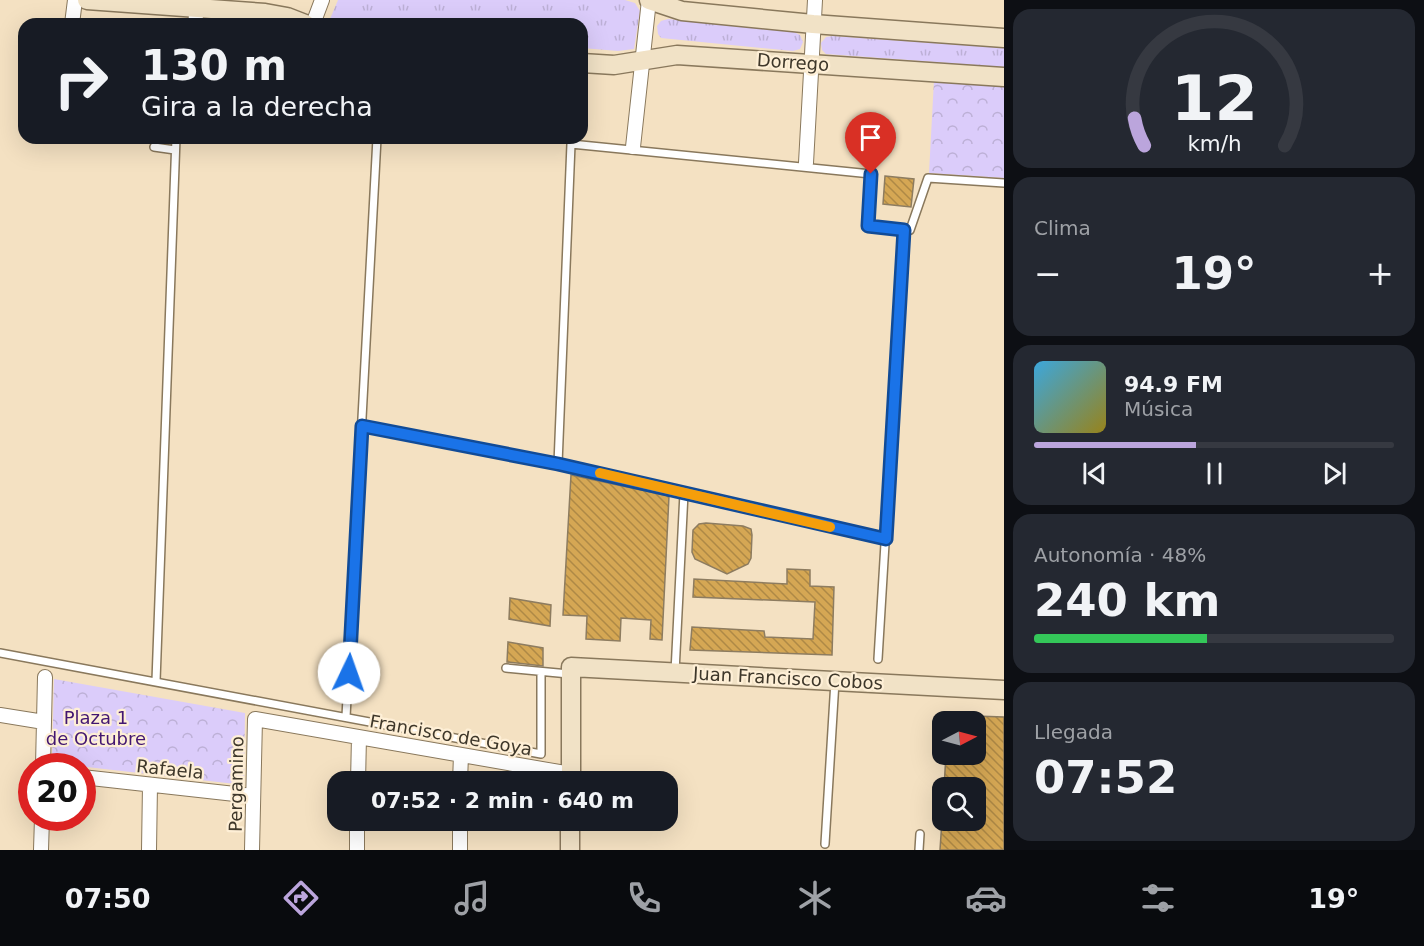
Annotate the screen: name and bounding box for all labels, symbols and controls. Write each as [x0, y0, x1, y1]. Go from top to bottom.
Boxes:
text: 130 m [141, 41, 287, 90]
icon: right [42, 42, 120, 120]
street label: Dorrego [756, 49, 830, 75]
text: 12 [1171, 62, 1257, 135]
text: Gira a la derecha [141, 91, 373, 122]
pin [845, 112, 896, 174]
icon: arrive [854, 121, 887, 154]
text: km/h [1187, 131, 1241, 156]
text: Clima [1034, 216, 1091, 240]
text: 19° [1171, 247, 1257, 300]
text: − [1034, 254, 1062, 293]
text: + [1366, 254, 1394, 293]
text: 94.9 FM [1124, 372, 1223, 397]
text: Música [1124, 397, 1193, 421]
icon: previous [1078, 457, 1111, 490]
icon: pause [1198, 457, 1231, 490]
icon: next [1318, 457, 1351, 490]
text: Autonomía · 48% [1034, 543, 1206, 567]
text: 240 km [1034, 574, 1220, 627]
position arrow [317, 641, 381, 705]
street label: Juan Francisco Cobos [692, 662, 883, 693]
park label: Plaza 1 de Octubre [46, 707, 146, 749]
street label: Francisco de Goya [368, 710, 534, 760]
north arrow [932, 711, 986, 765]
map controls [932, 711, 986, 831]
text: Llegada [1034, 720, 1113, 744]
street label: Pergamino [225, 736, 247, 832]
text: 07:52 [1034, 751, 1177, 804]
speed limit sign: 20 [18, 753, 96, 831]
street label: Rafaela [135, 755, 205, 783]
button: search [932, 777, 986, 831]
text: 07:52 · 2 min · 640 m [371, 788, 634, 813]
icon: directions [280, 877, 322, 919]
icon: music [451, 877, 493, 919]
icon: phone [623, 877, 665, 919]
icon: climate [794, 877, 836, 919]
icon: car [965, 877, 1007, 919]
icon: filters [1137, 877, 1179, 919]
text: 07:50 [65, 883, 151, 914]
text: 19° [1308, 883, 1359, 914]

